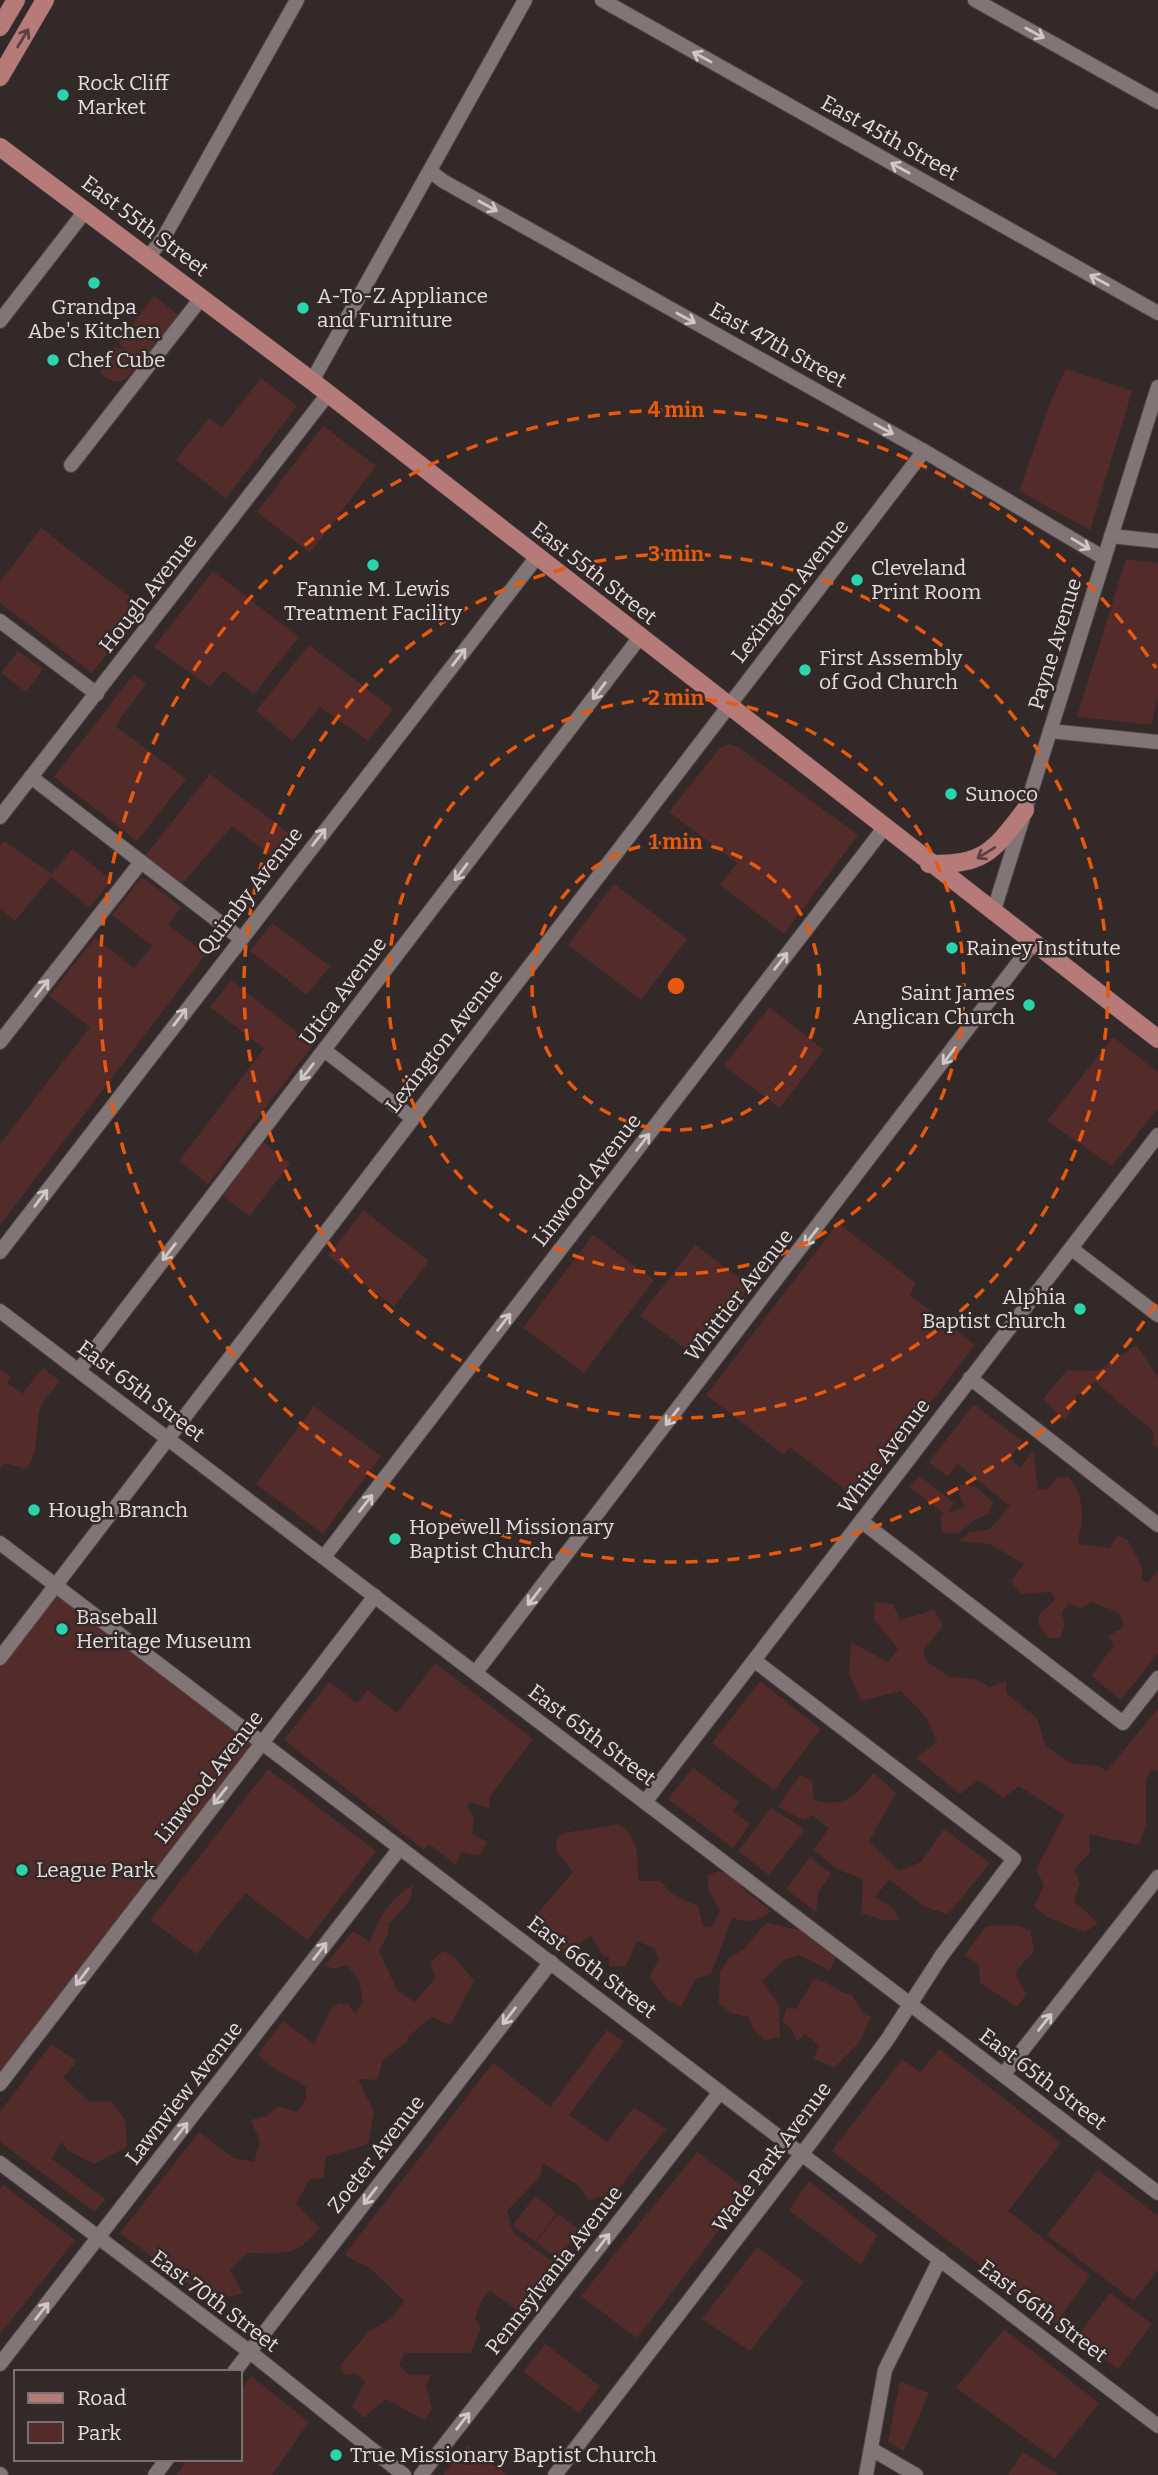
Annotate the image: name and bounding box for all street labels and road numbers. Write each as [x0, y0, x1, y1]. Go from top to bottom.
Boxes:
street label: East 45th Street [817, 89, 964, 187]
street label: East 55th Street [76, 170, 214, 282]
street label: East 47th Street [705, 297, 851, 394]
street label: Lexington Avenue [726, 514, 854, 668]
street label: East 55th Street [526, 516, 662, 630]
street label: Hough Avenue [93, 528, 203, 658]
street label: Payne Avenue [1023, 575, 1087, 713]
street label: Quimby Avenue [192, 822, 308, 960]
street label: Utica Avenue [294, 932, 392, 1050]
street label: Lexington Avenue [380, 964, 508, 1118]
street label: Linwood Avenue [527, 1108, 647, 1252]
street label: Whittier Avenue [679, 1224, 799, 1366]
street label: East 65th Street [72, 1335, 210, 1448]
street label: White Avenue [832, 1393, 936, 1519]
street label: East 65th Street [523, 1679, 661, 1792]
street label: Linwood Avenue [149, 1705, 269, 1849]
street label: East 66th Street [522, 1910, 662, 2024]
street label: Lawnview Avenue [120, 2016, 248, 2170]
street label: East 65th Street [974, 2023, 1112, 2136]
street label: Wade Park Avenue [707, 2077, 837, 2237]
street label: Zoeter Avenue [322, 2090, 430, 2218]
street label: Pennsylvania Avenue [480, 2180, 628, 2360]
street label: East 70th Street [146, 2244, 284, 2358]
street label: East 66th Street [973, 2254, 1113, 2368]

